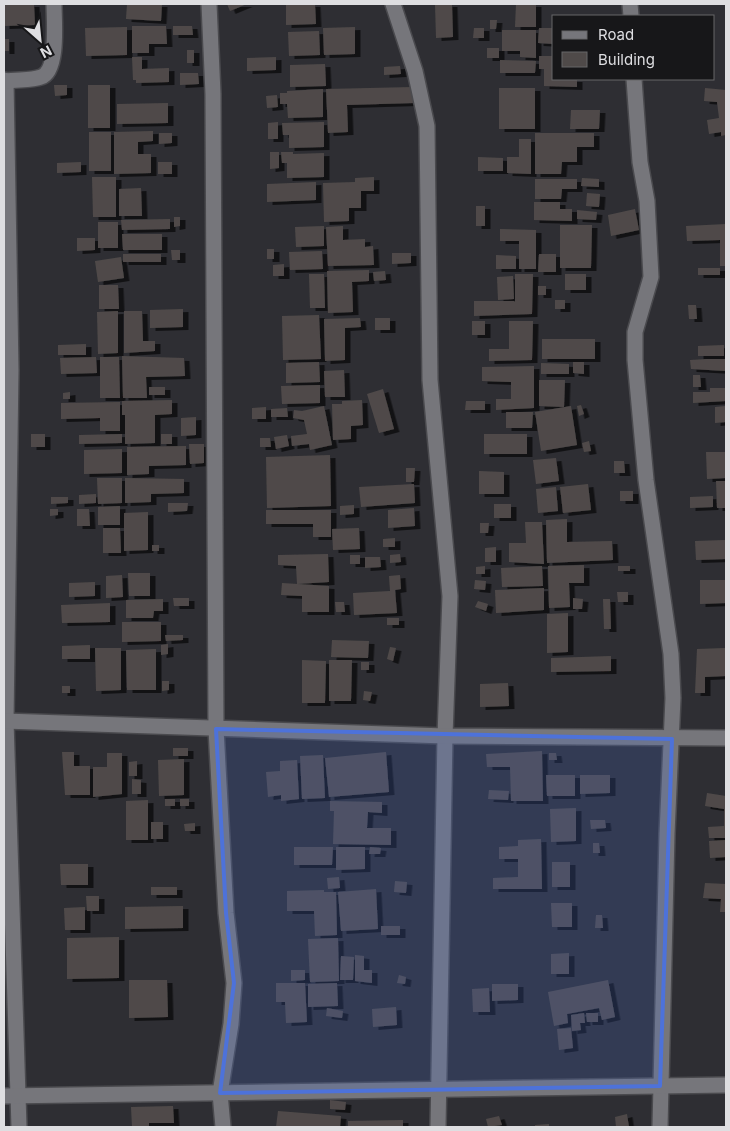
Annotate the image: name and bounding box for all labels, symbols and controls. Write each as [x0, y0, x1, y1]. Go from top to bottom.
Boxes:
north arrow [15, 15, 65, 65]
legend [552, 15, 715, 80]
text: Road [598, 25, 634, 44]
text: N [38, 42, 55, 62]
text: Building [598, 50, 655, 69]

